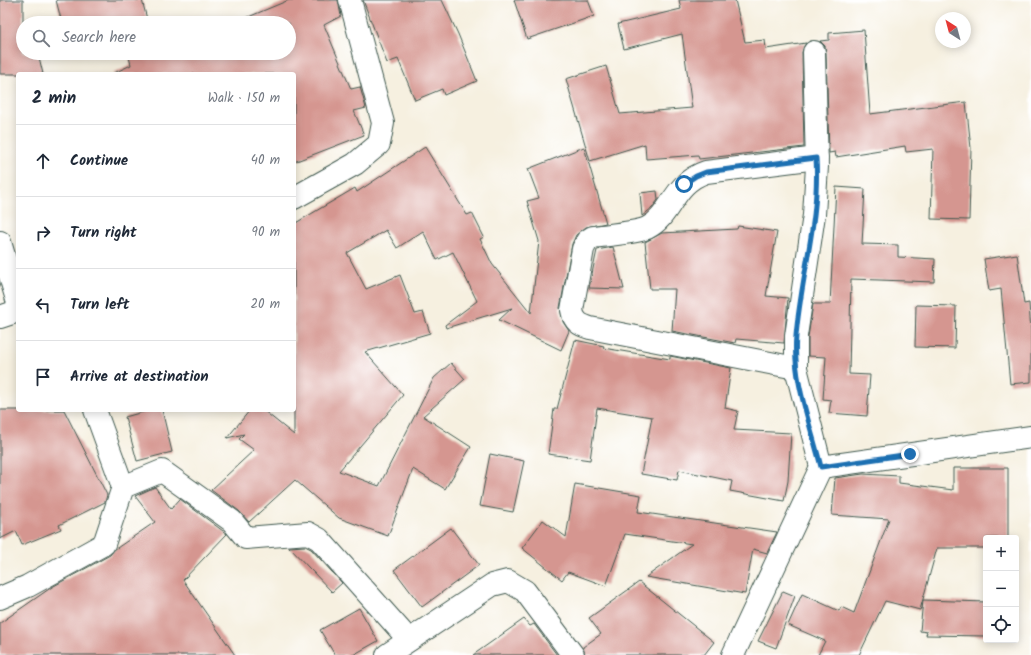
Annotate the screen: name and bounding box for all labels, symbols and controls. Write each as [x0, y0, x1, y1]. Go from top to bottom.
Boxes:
north arrow [935, 12, 971, 48]
search box [16, 16, 296, 60]
text: Search here [62, 26, 136, 50]
icon: search [30, 27, 52, 49]
text: 2 min [32, 85, 76, 112]
text: Walk · 150 m [208, 88, 280, 109]
text: Continue [70, 149, 128, 173]
icon: ahead [32, 150, 54, 172]
text: 40 m [251, 150, 280, 171]
route start [675, 175, 693, 193]
text: Turn right [70, 221, 137, 245]
icon: right [32, 222, 54, 244]
text: 90 m [252, 222, 280, 243]
text: Turn left [70, 293, 130, 317]
icon: left [32, 294, 54, 316]
text: 20 m [250, 294, 280, 315]
text: Arrive at destination [70, 365, 209, 389]
icon: arrive [32, 366, 54, 388]
route end [901, 445, 919, 463]
map controls [983, 535, 1019, 643]
button: + [983, 535, 1019, 571]
button: − [983, 571, 1019, 607]
button: locate [983, 607, 1019, 643]

